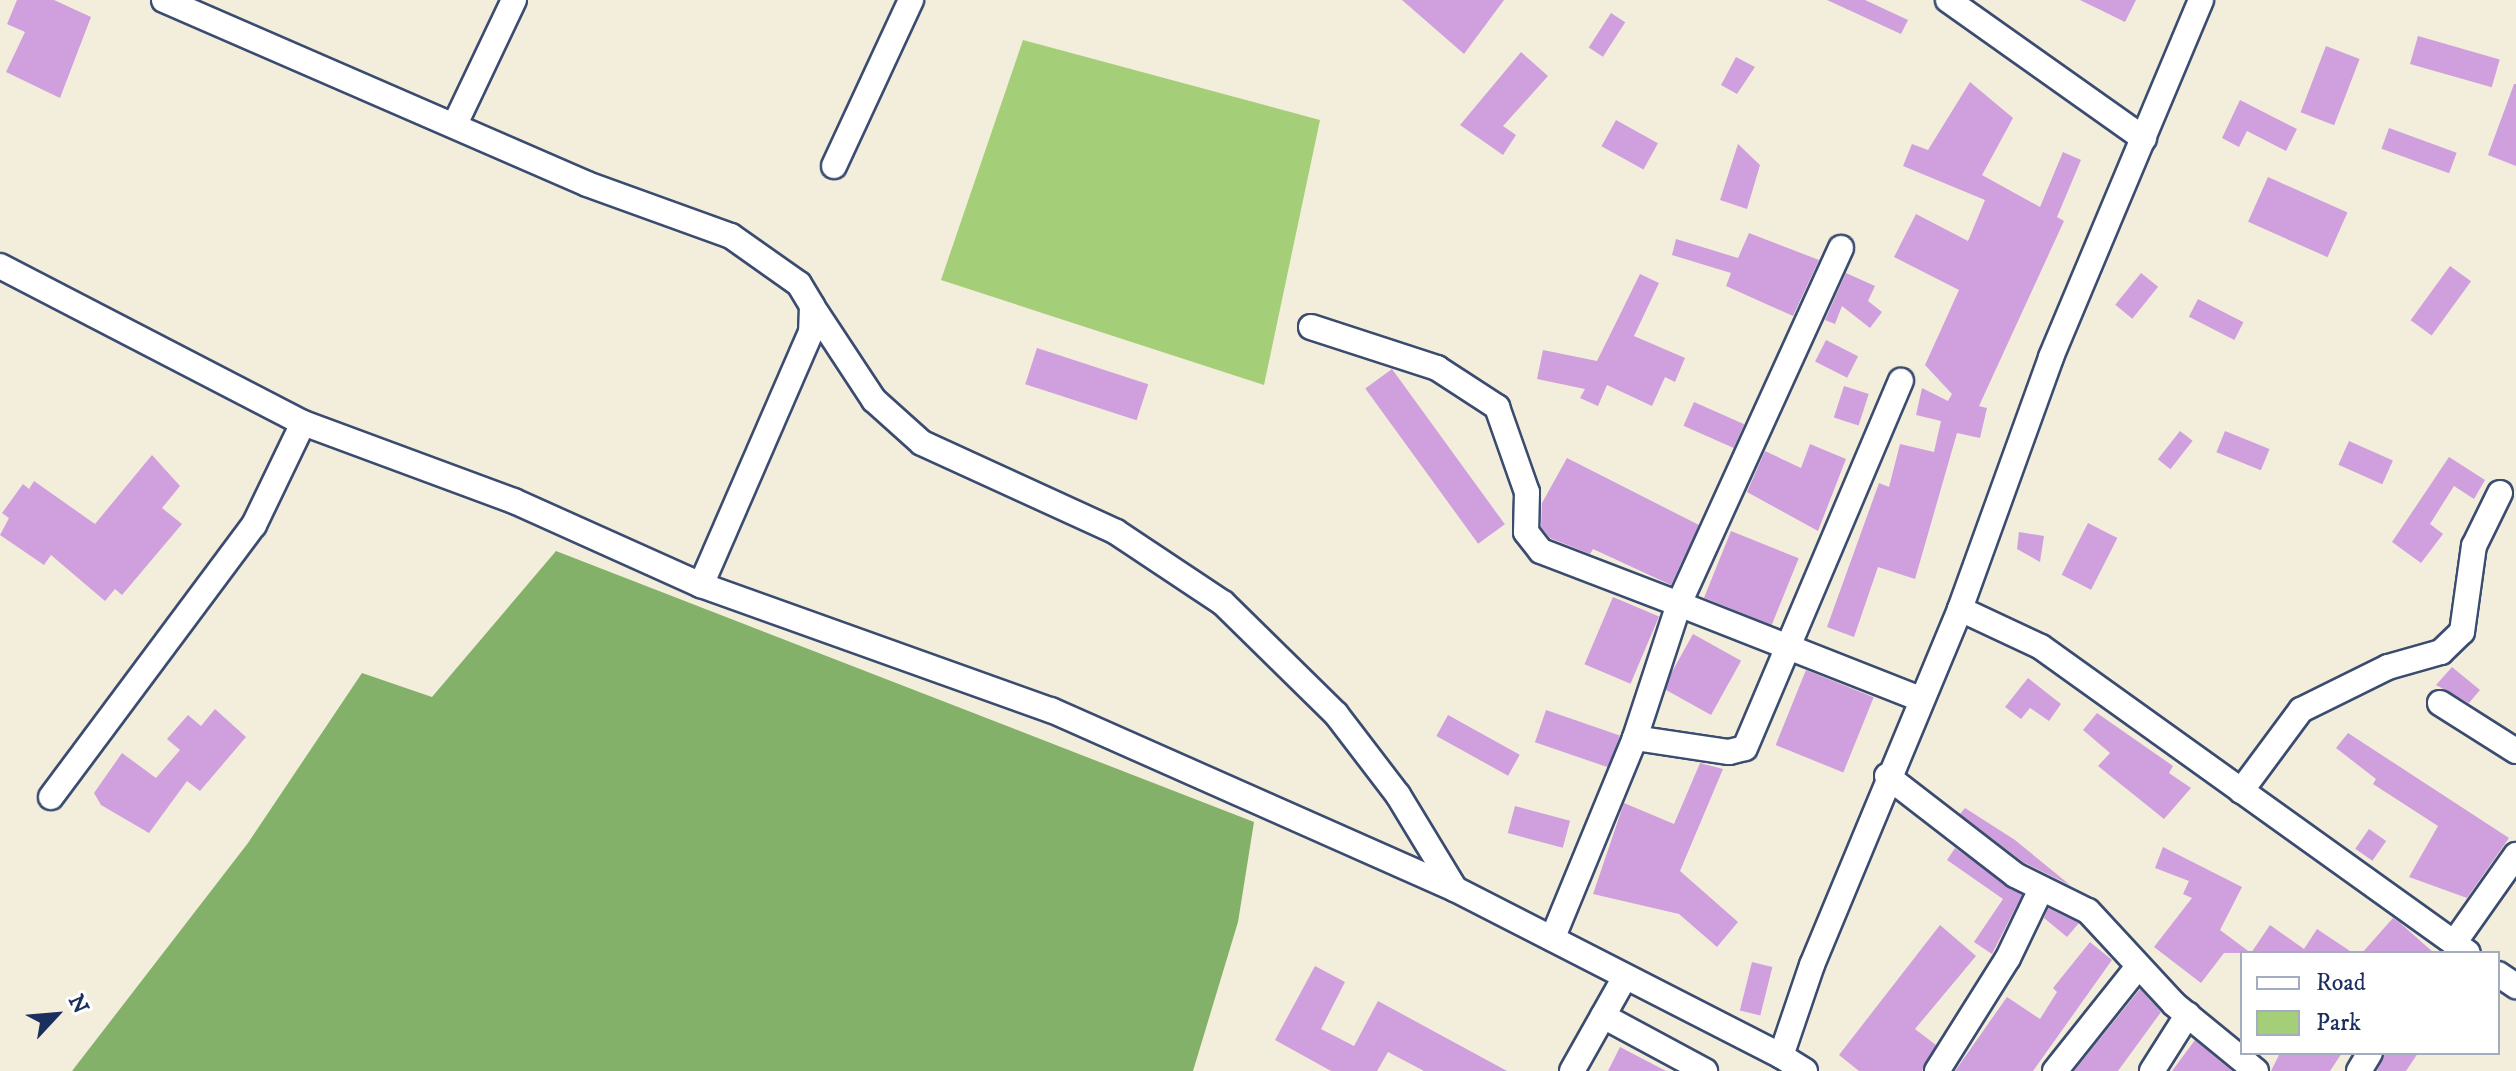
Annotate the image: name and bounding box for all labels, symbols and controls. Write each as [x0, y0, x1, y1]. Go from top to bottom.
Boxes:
legend [2240, 951, 2500, 1055]
text: Road [2316, 968, 2366, 998]
north arrow [16, 975, 96, 1055]
text: N [62, 990, 94, 1018]
text: Park [2316, 1008, 2361, 1038]

